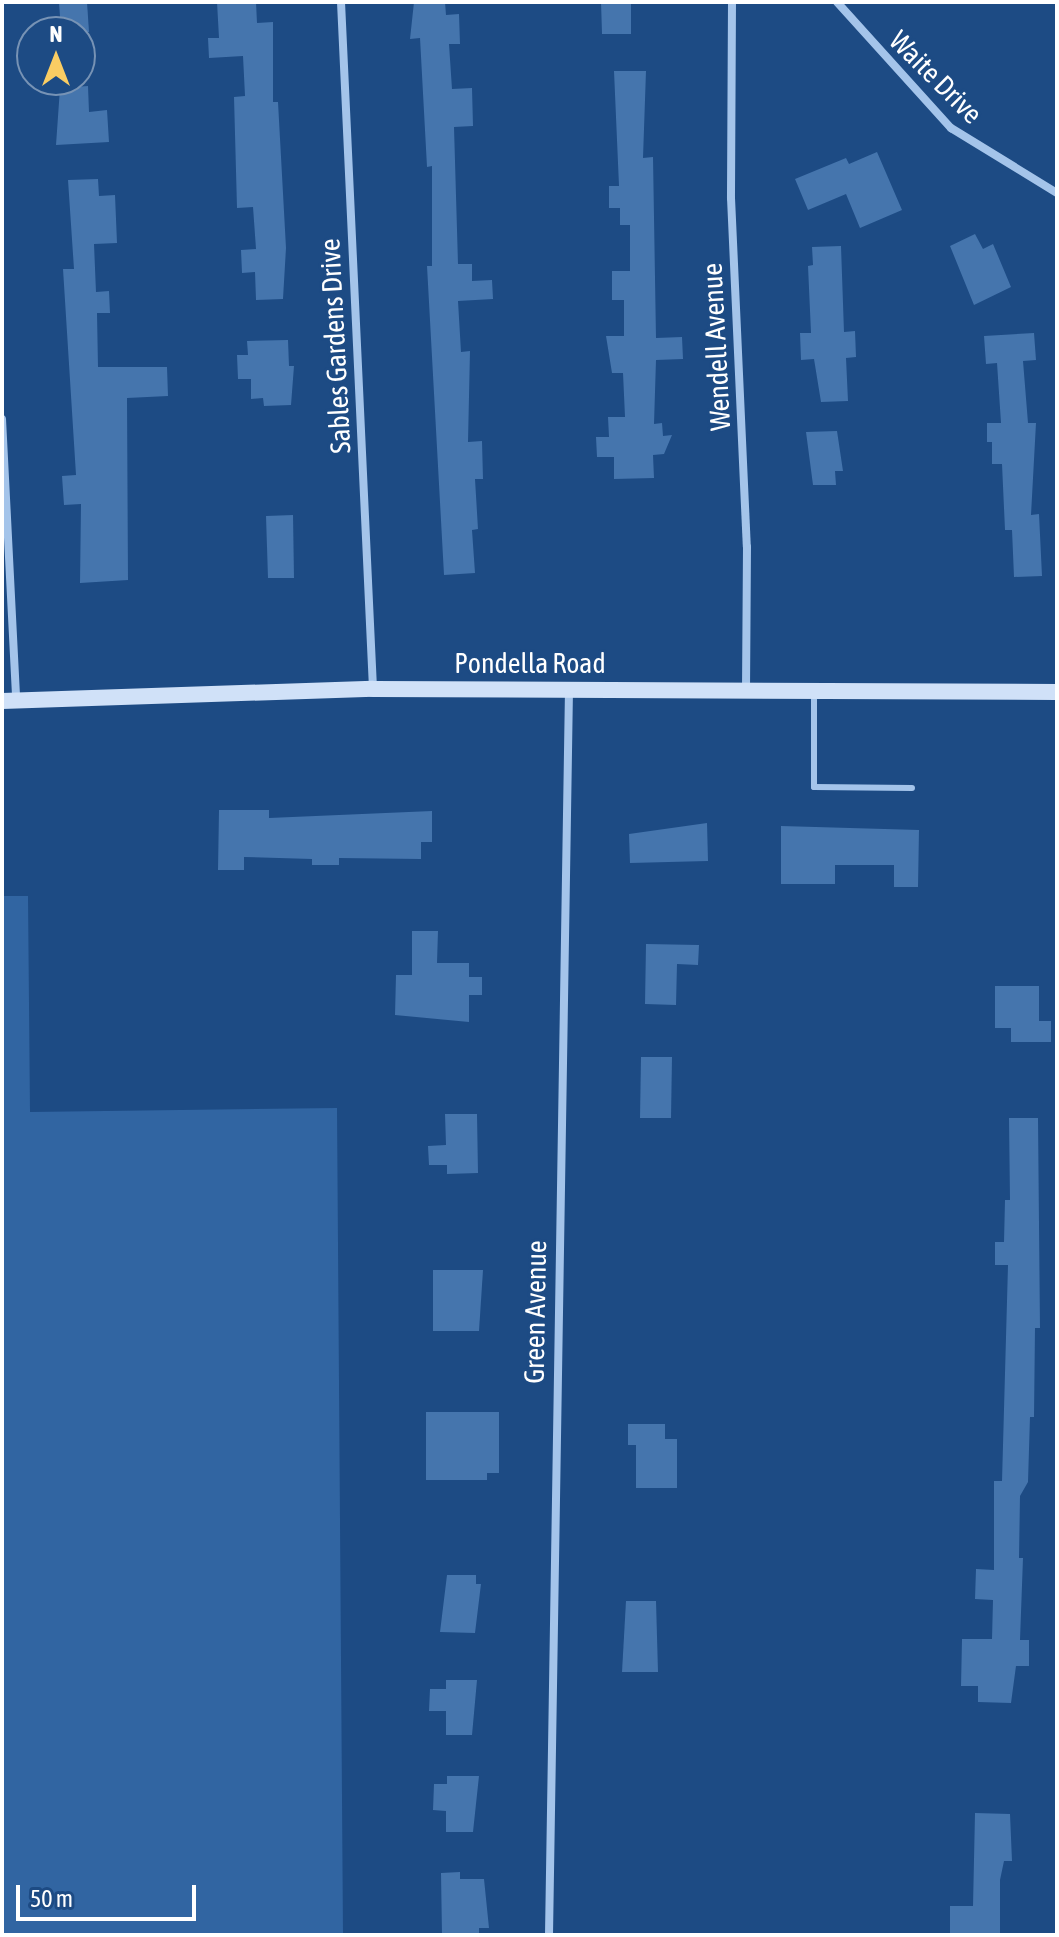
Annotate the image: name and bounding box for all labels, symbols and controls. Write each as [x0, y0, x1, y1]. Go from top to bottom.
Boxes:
north arrow [16, 16, 96, 96]
text: N [50, 21, 62, 47]
street label: Waite Drive [883, 24, 989, 130]
street label: Sables Gardens Drive [313, 238, 357, 454]
street label: Wendell Avenue [695, 262, 737, 432]
street label: Pondella Road [454, 646, 606, 680]
street label: Green Avenue [517, 1240, 553, 1384]
scale bar [20, 1869, 200, 1919]
text: 50 m [30, 1885, 73, 1912]

